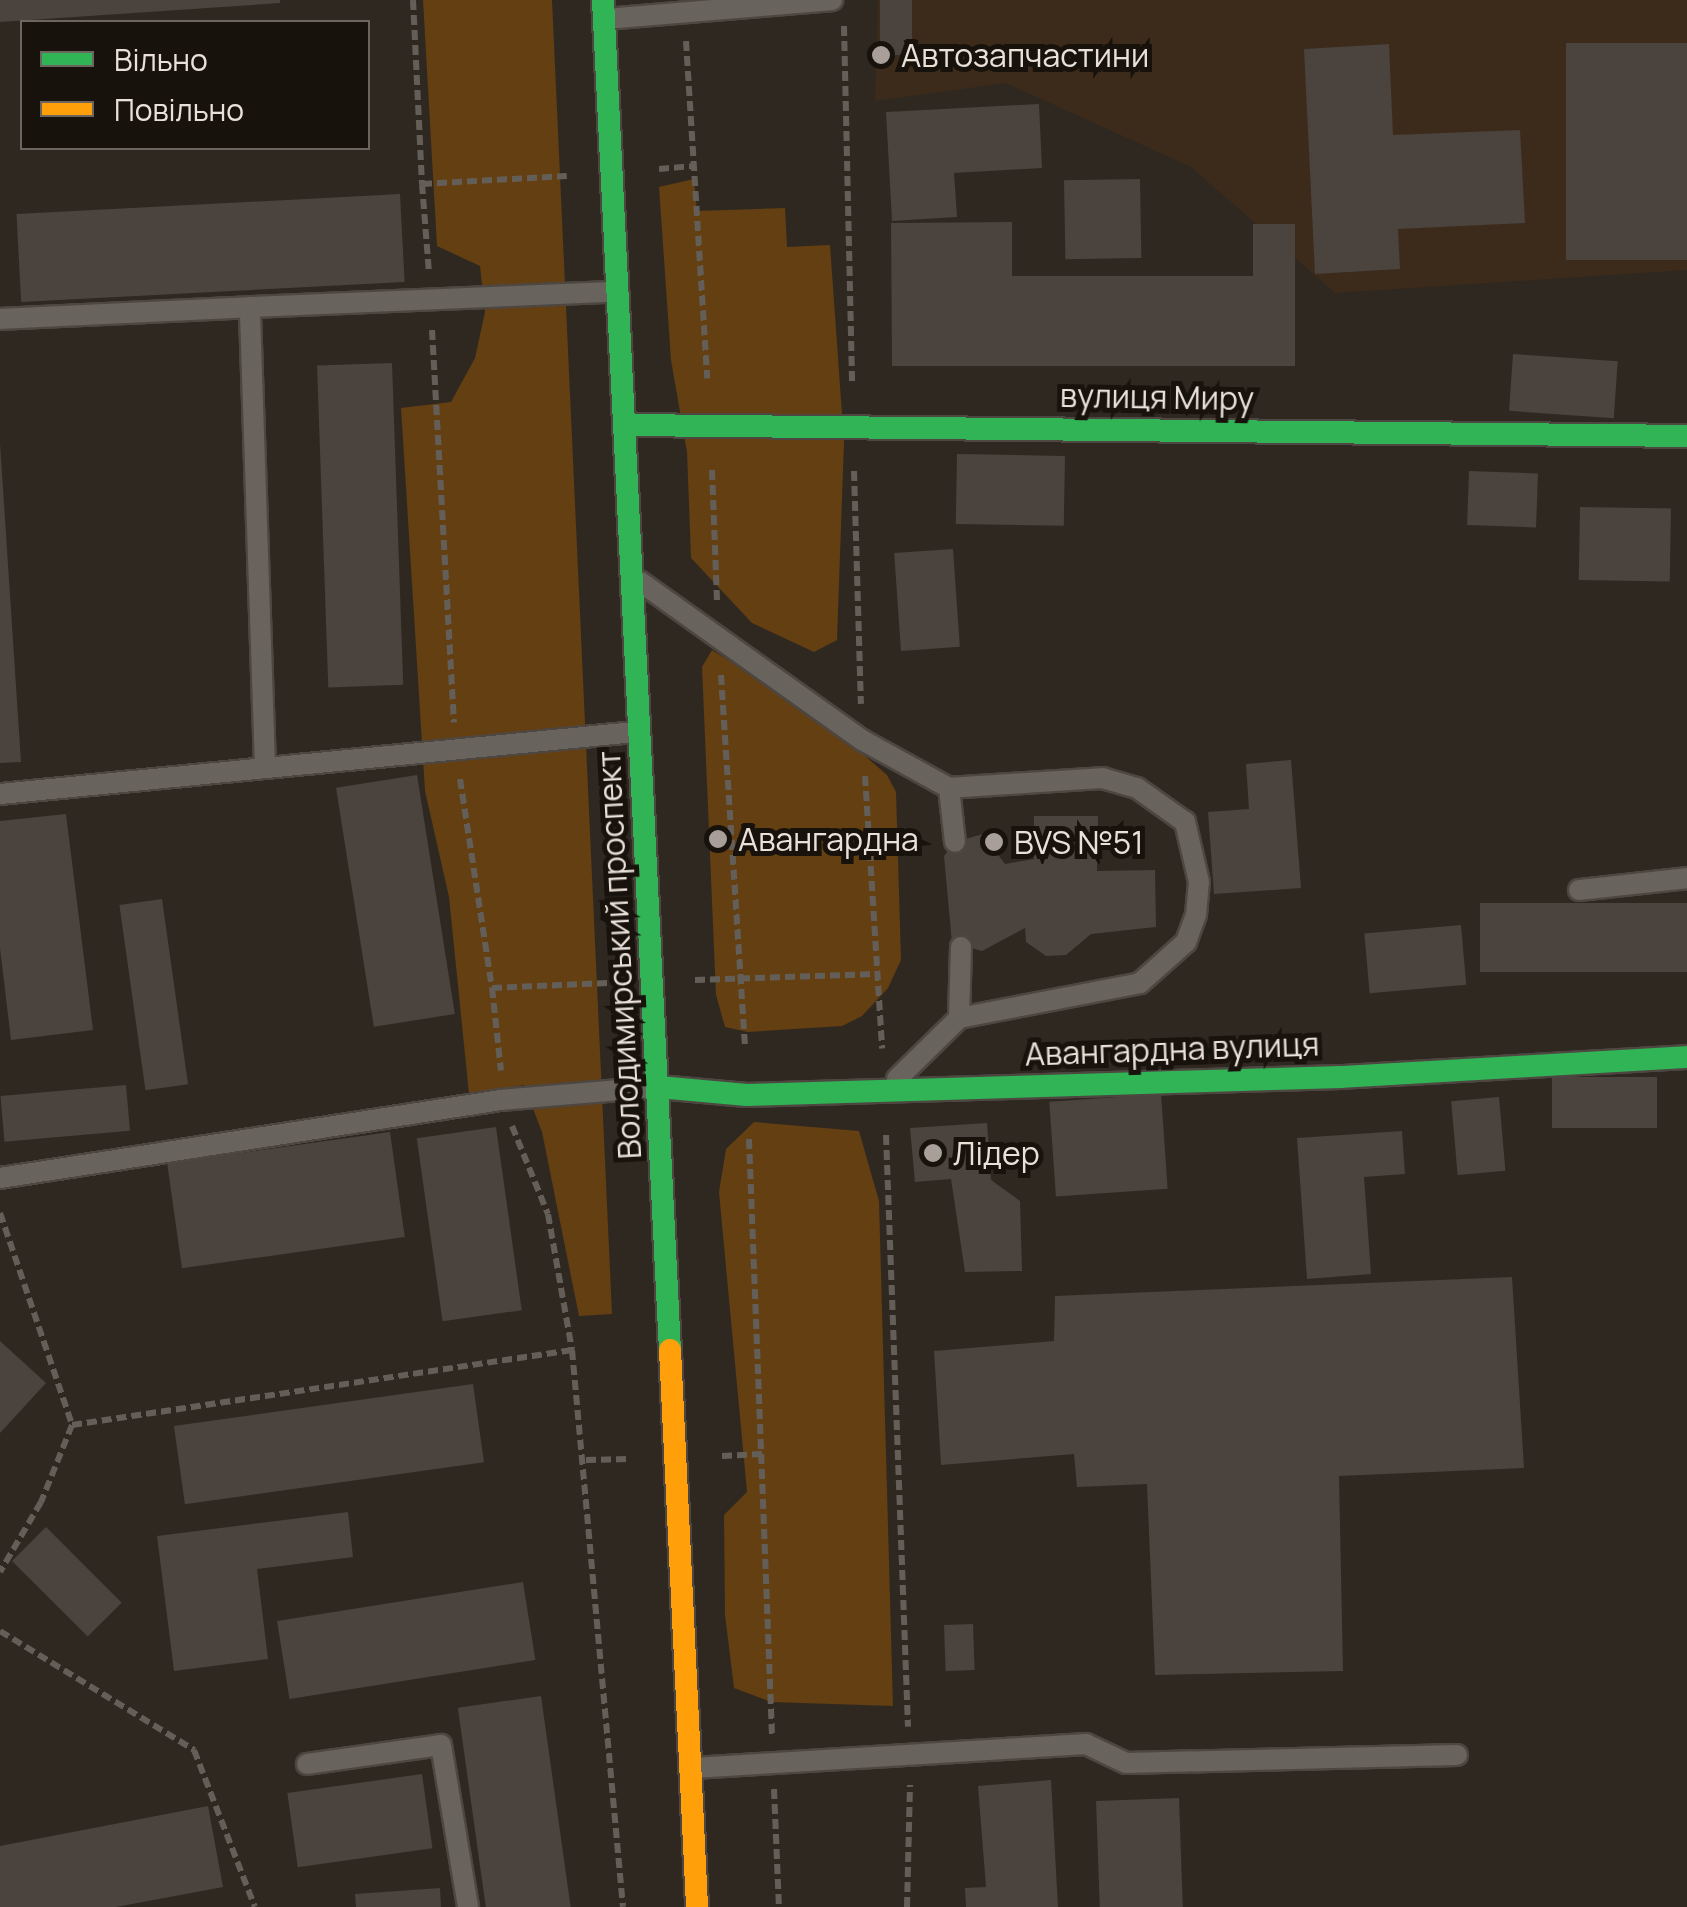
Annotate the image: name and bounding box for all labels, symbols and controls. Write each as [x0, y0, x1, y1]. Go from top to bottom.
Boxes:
legend [20, 20, 370, 150]
place label: Автозапчастини [901, 36, 1149, 74]
text: Вільно [114, 39, 208, 80]
marker: Автозапчастини [870, 44, 892, 66]
text: Повільно [114, 89, 244, 130]
street label: вулиця Миру [1060, 376, 1254, 418]
street label: Володимирський проспект [589, 750, 649, 1160]
place label: Авангардна [738, 820, 919, 858]
place label: BVS №51 [1014, 823, 1144, 861]
marker: Авангардна [707, 828, 729, 850]
marker: BVS №51 [983, 831, 1005, 853]
street label: Авангардна вулиця [1024, 1025, 1320, 1073]
place label: Лідер [953, 1134, 1040, 1172]
marker: Лідер [922, 1142, 944, 1164]

